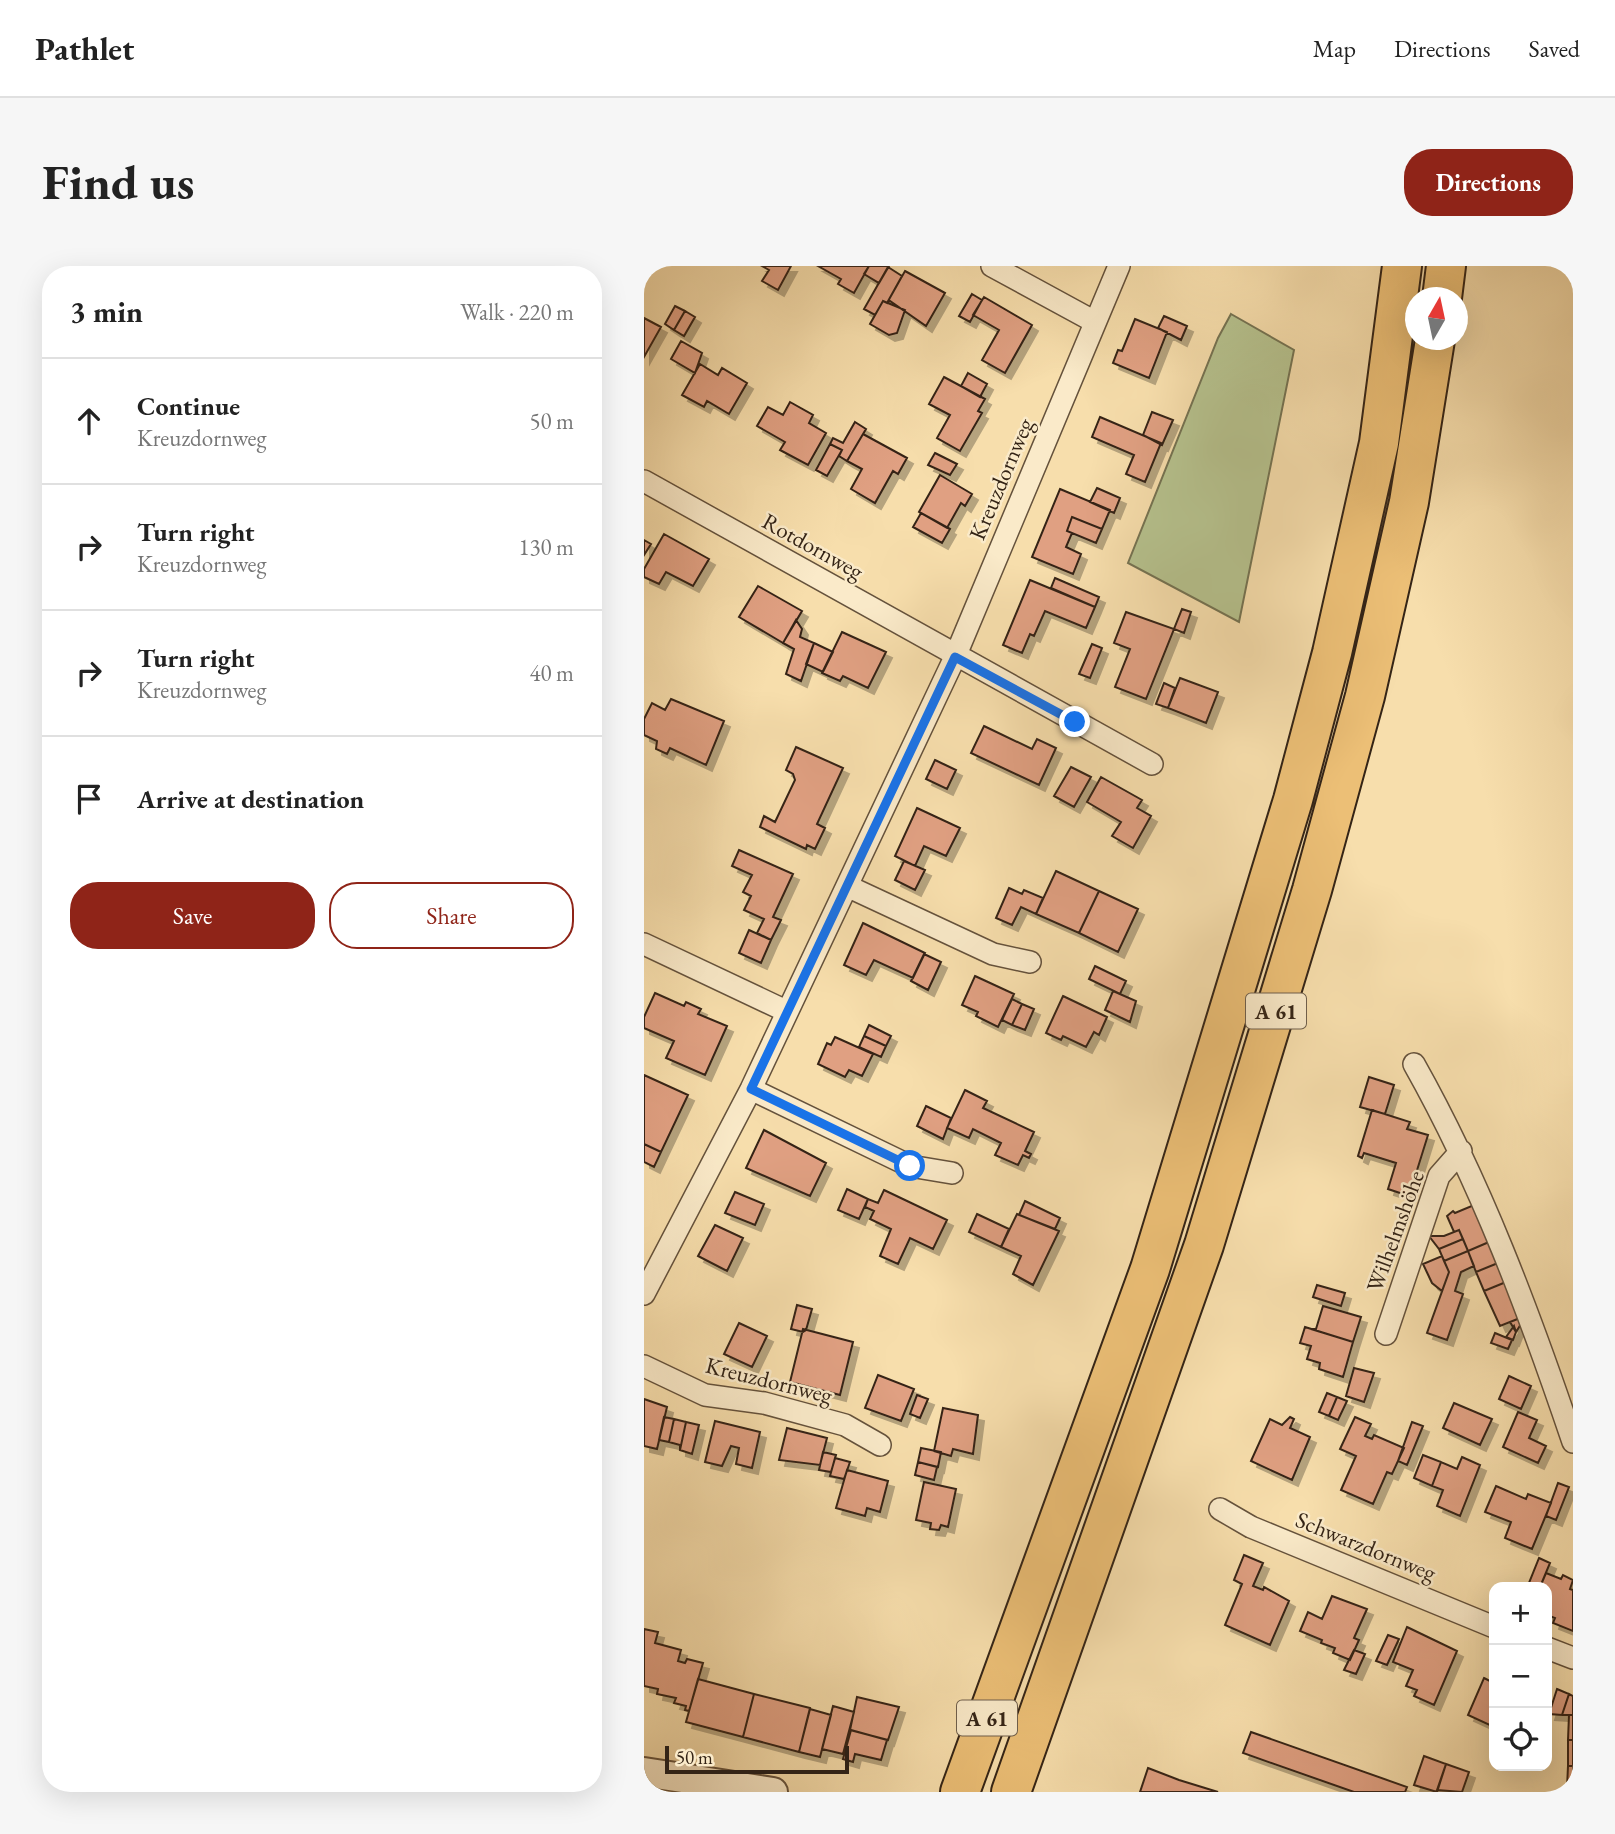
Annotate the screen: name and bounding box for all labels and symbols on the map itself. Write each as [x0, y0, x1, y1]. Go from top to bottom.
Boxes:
north arrow [1405, 287, 1468, 350]
street label: Kreuzdornweg [962, 413, 1041, 544]
street label: Rotdornweg [757, 506, 870, 587]
route end [1059, 706, 1090, 737]
road number: A 61 [1246, 994, 1306, 1028]
route start [894, 1150, 925, 1181]
street label: Wilhelmshöhe [1359, 1166, 1431, 1296]
street label: Kreuzdornweg [703, 1350, 836, 1410]
street label: Schwarzdornweg [1291, 1504, 1441, 1588]
road number: A 61 [957, 1700, 1017, 1736]
scale bar [665, 1743, 849, 1775]

